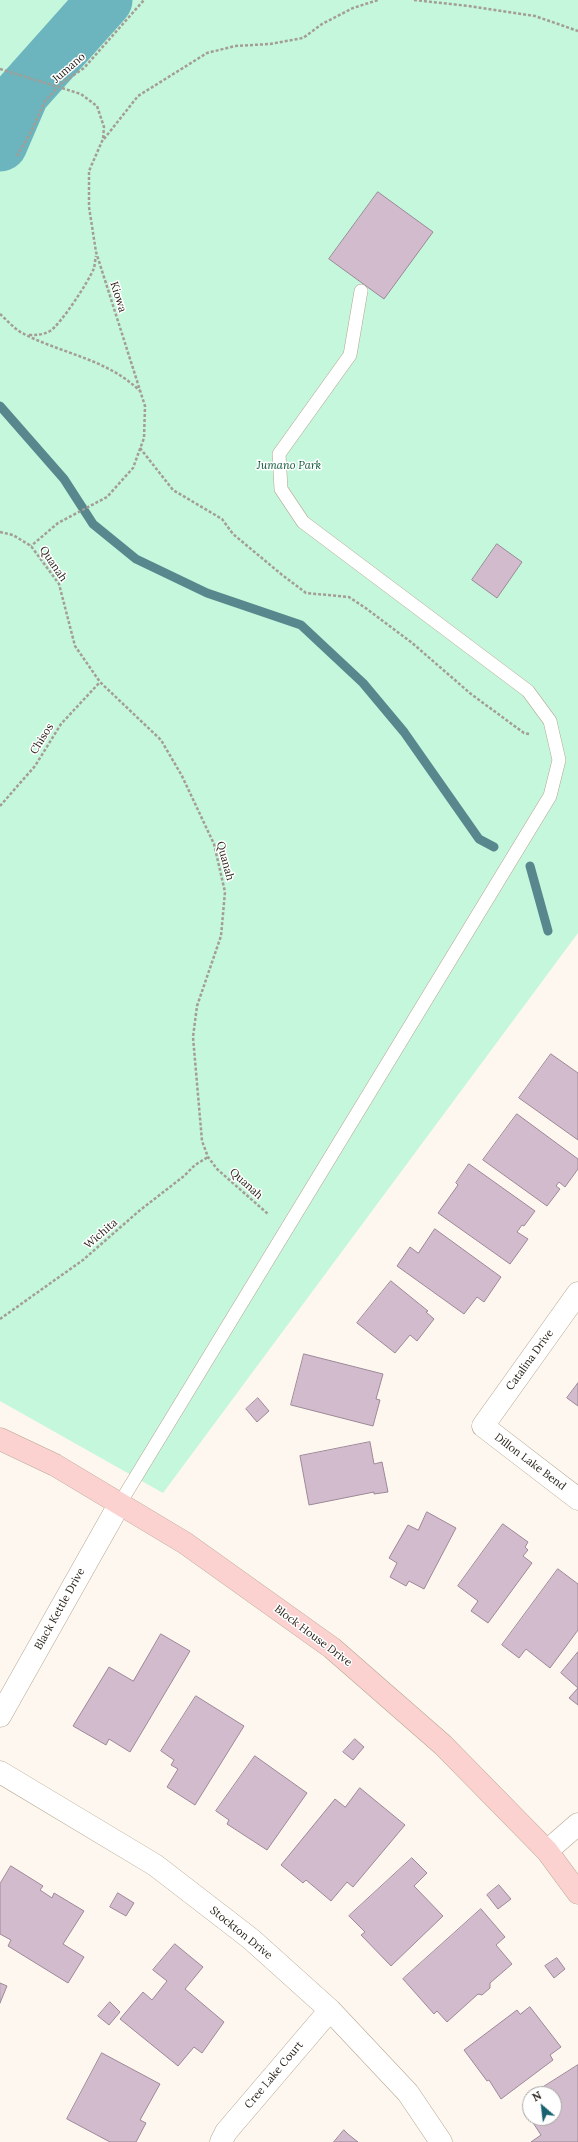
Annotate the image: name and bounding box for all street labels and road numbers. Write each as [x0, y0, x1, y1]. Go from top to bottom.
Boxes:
street label: Jumano [50, 50, 88, 86]
street label: Kiowa [107, 280, 129, 314]
street label: Quanah [36, 544, 70, 584]
street label: Chisos [27, 721, 57, 757]
street label: Quanah [213, 840, 237, 882]
street label: Quanah [227, 1166, 265, 1202]
street label: Wichita [82, 1216, 120, 1252]
street label: Catalina Drive [503, 1327, 557, 1393]
street label: Dillon Lake Bend [492, 1431, 568, 1493]
street label: Black Kettle Drive [32, 1566, 88, 1652]
street label: Block House Drive [272, 1603, 354, 1669]
street label: Stockton Drive [207, 1904, 275, 1962]
street label: Cree Lake Court [242, 2039, 306, 2111]

